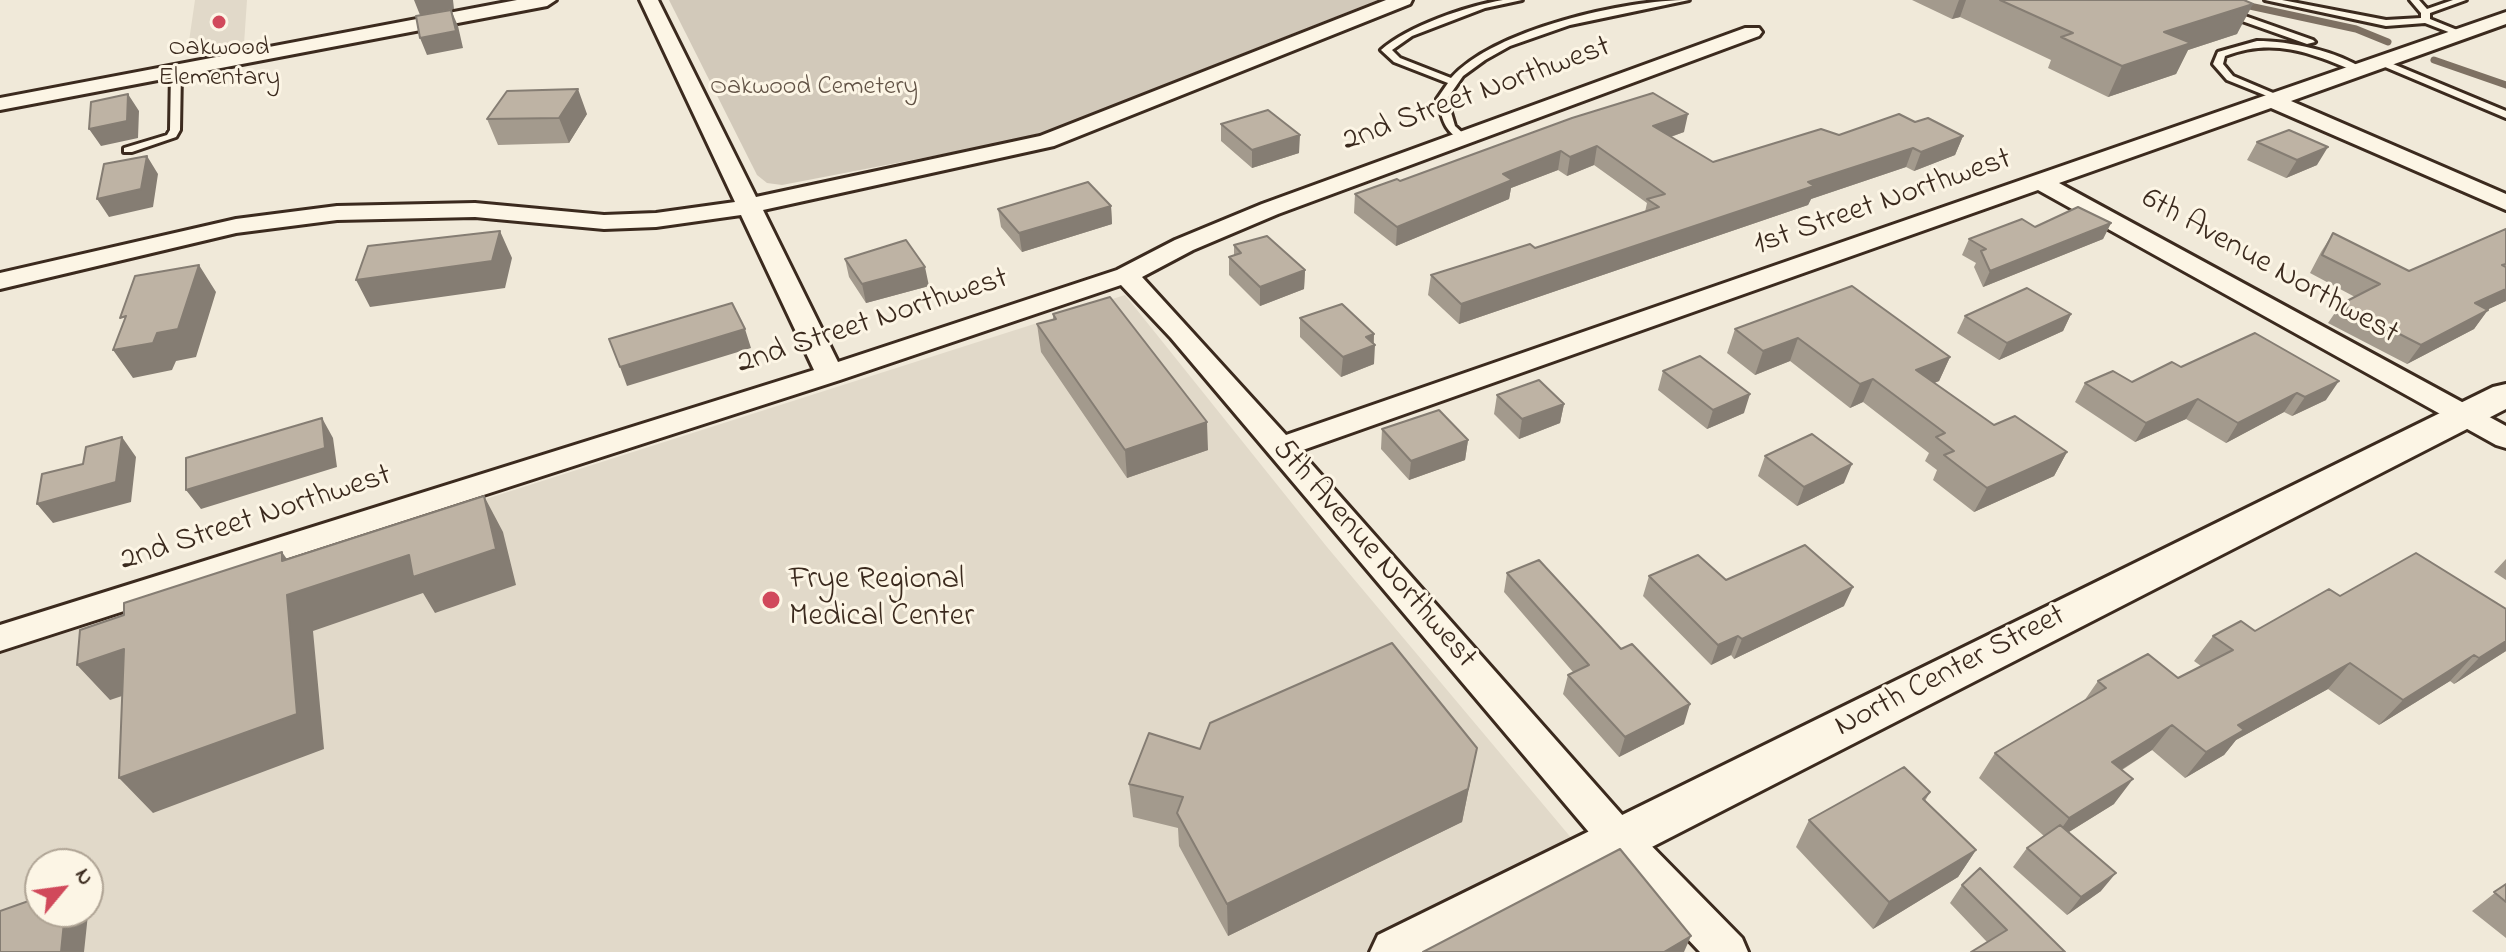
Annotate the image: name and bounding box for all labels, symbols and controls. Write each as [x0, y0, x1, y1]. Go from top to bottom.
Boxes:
marker: Oakwood Elementary [210, 13, 228, 31]
street label: 2nd Street Northwest [1338, 30, 1616, 162]
place label: Oakwood Elementary [158, 34, 280, 96]
park label: Oakwood Cemetery [710, 73, 918, 105]
street label: 1st Street Northwest [1749, 142, 2017, 266]
street label: 6th Avenue Northwest [2134, 181, 2404, 355]
street label: 2nd Street Northwest [733, 261, 1013, 385]
street label: 5th Avenue Northwest [1263, 432, 1483, 678]
street label: 2nd Street Northwest [116, 458, 396, 582]
place label: Frye Regional Medical Center [789, 563, 974, 638]
marker: Frye Regional Medical Center [760, 589, 782, 611]
street label: North Center Street [1829, 598, 2073, 748]
north arrow [24, 848, 104, 928]
text: N [66, 863, 101, 892]

